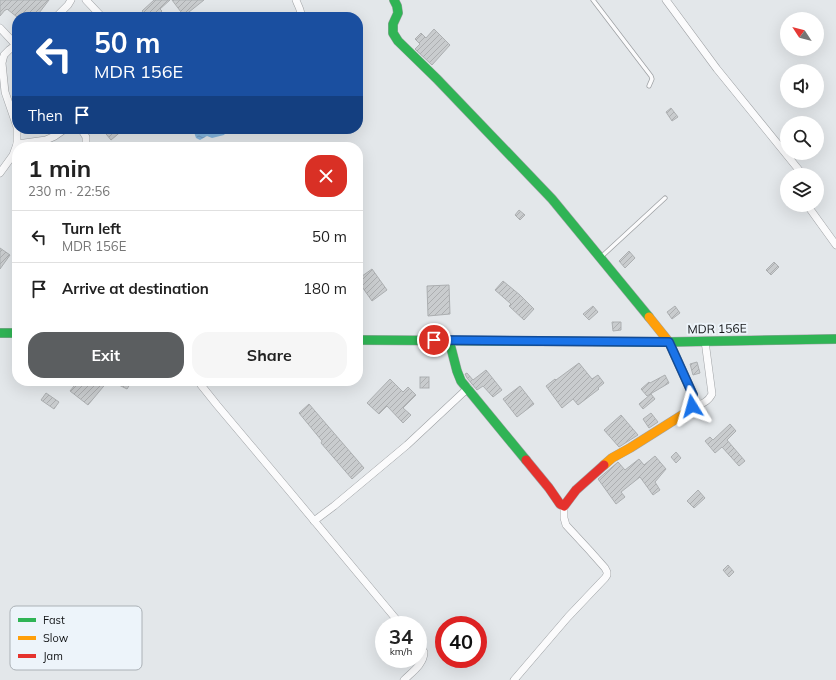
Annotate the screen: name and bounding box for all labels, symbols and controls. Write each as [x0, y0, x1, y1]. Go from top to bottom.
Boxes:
north arrow [780, 12, 824, 56]
map controls [780, 12, 824, 212]
text: 50 m [94, 25, 160, 60]
icon: left [28, 28, 80, 80]
text: MDR 156E [94, 60, 183, 83]
button: sound [780, 64, 824, 108]
icon: arrive [71, 104, 93, 126]
text: Then [28, 106, 63, 125]
button: search [780, 116, 824, 160]
text: 1 min [28, 153, 91, 183]
button: close [305, 155, 347, 197]
button: layers [780, 168, 824, 212]
text: 230 m · 22:56 [28, 183, 110, 199]
text: Turn left [62, 219, 121, 238]
icon: left [28, 226, 50, 248]
text: 50 m [312, 227, 347, 246]
text: MDR 156E [62, 238, 126, 254]
icon: arrive [28, 278, 50, 300]
text: Arrive at destination [62, 279, 209, 298]
text: 180 m [303, 279, 347, 298]
street label: MDR 156E [687, 320, 747, 337]
pin [417, 323, 451, 357]
icon: arrive [423, 329, 445, 351]
button: Exit [28, 332, 184, 378]
button: Share [192, 332, 347, 378]
position arrow [671, 385, 713, 427]
legend [10, 606, 142, 670]
text: Fast [43, 613, 65, 627]
speed limit sign: 40 [435, 616, 487, 668]
text: 34 [389, 624, 413, 649]
text: Slow [43, 631, 69, 645]
text: km/h [390, 645, 412, 658]
text: Jam [43, 649, 63, 663]

